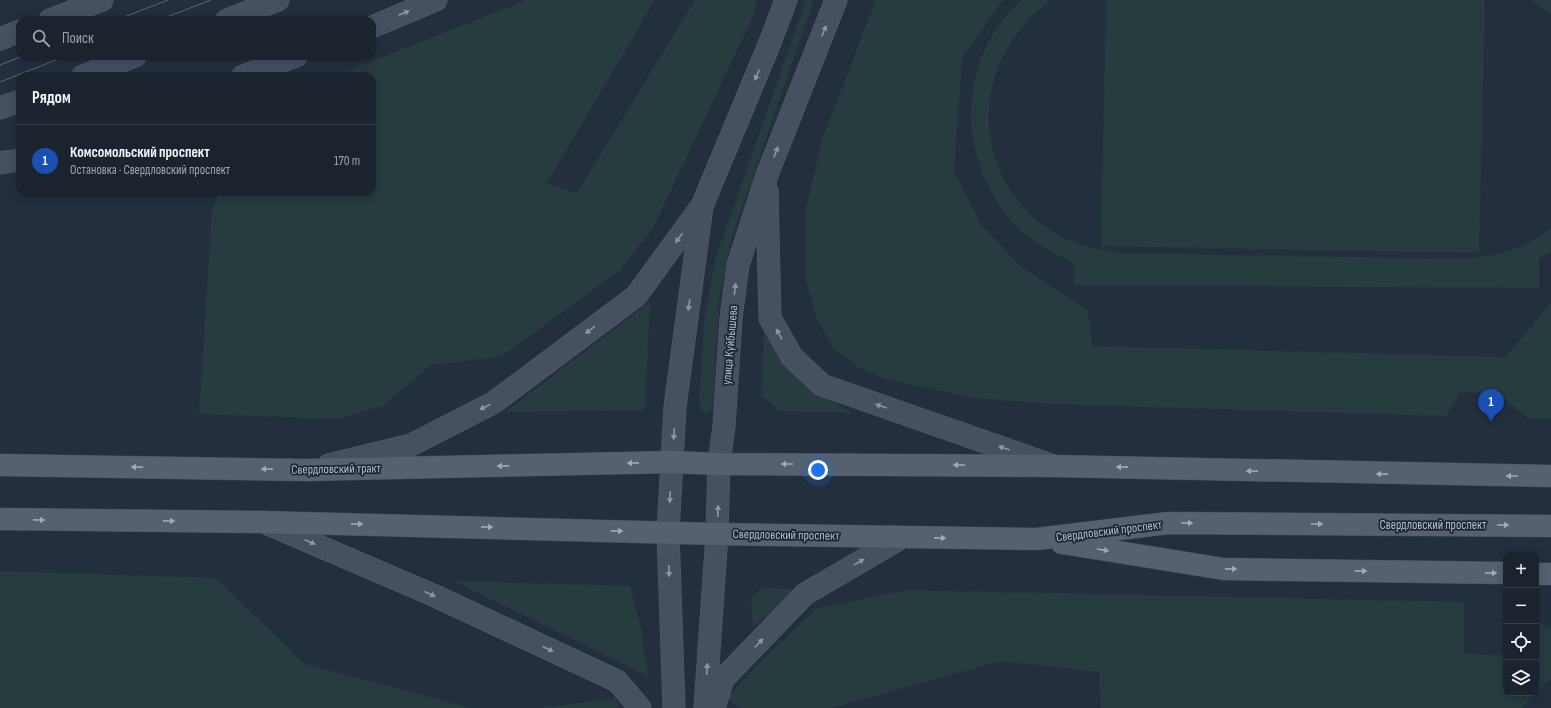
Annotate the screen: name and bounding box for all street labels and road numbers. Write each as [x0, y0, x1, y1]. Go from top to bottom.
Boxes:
street label: улица Куйбышева [719, 305, 741, 385]
street label: Свердловский тракт [291, 460, 382, 478]
street label: Свердловский проспект [1055, 516, 1164, 545]
street label: Свердловский проспект [1380, 517, 1487, 533]
street label: Свердловский проспект [732, 526, 840, 544]

